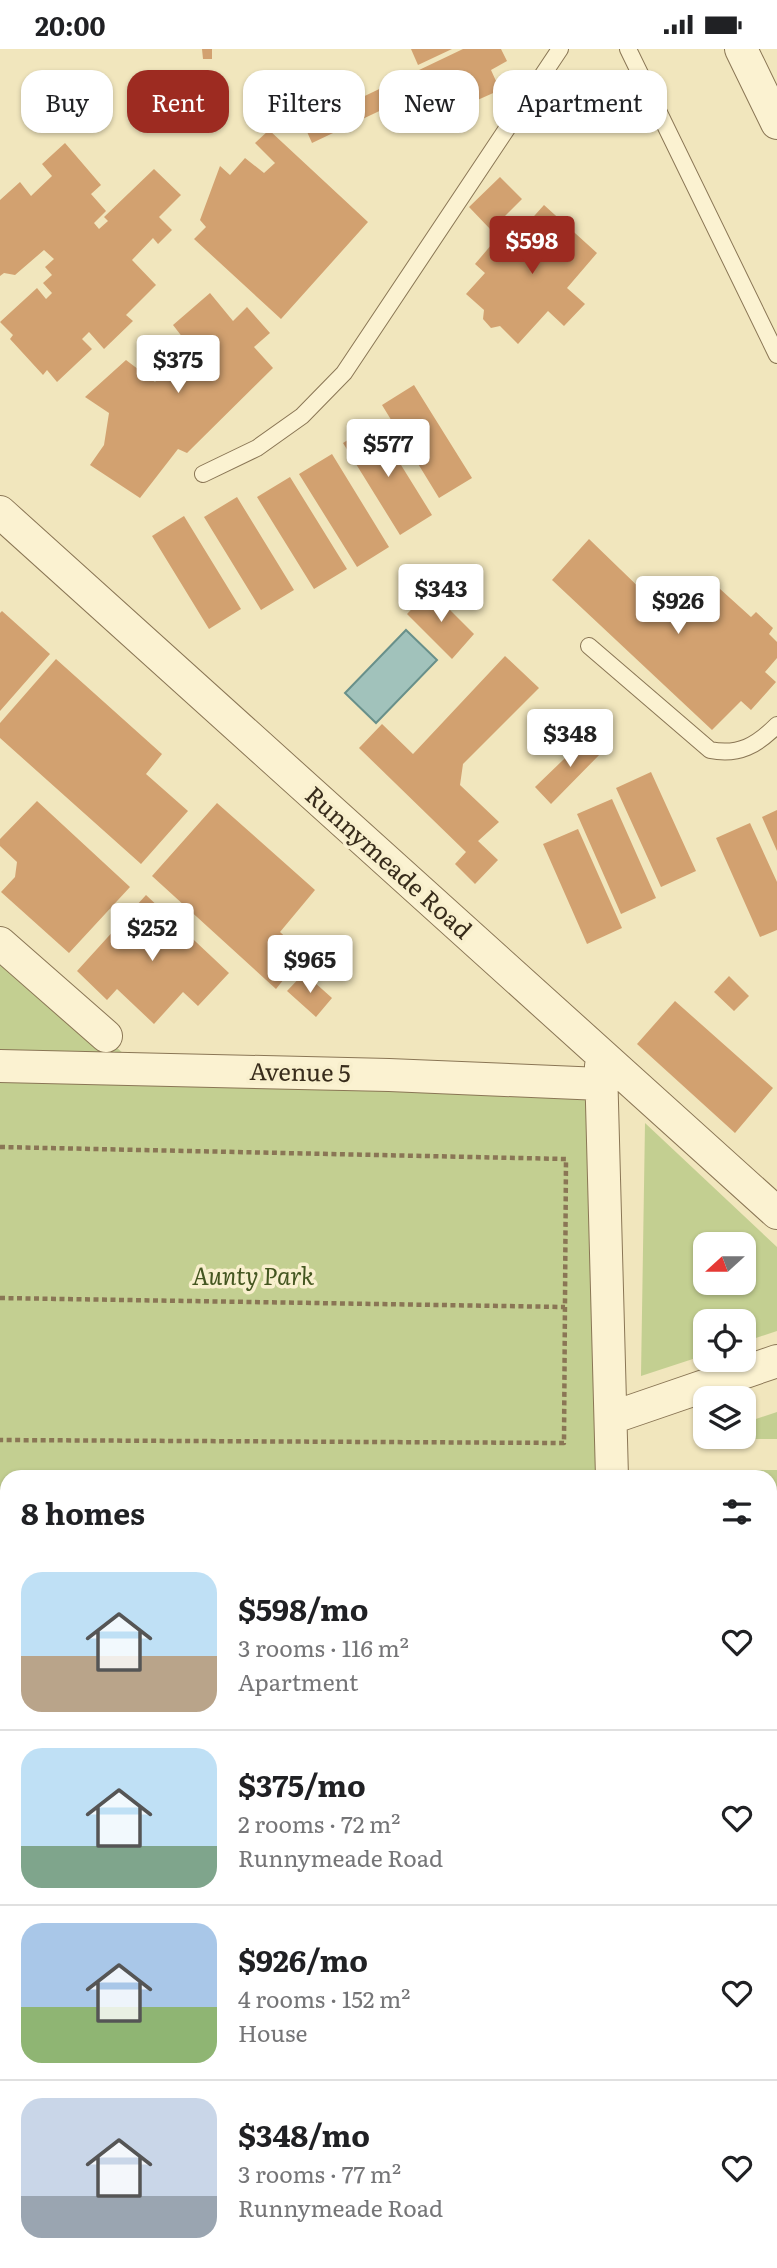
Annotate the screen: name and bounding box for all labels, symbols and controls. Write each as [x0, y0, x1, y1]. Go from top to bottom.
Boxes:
text: 20:00 [35, 5, 106, 44]
chip: Buy [21, 70, 113, 133]
chip: Rent [127, 70, 229, 133]
chip: Filters [243, 70, 365, 133]
chip: New [379, 70, 479, 133]
chip: Apartment [493, 70, 667, 133]
pin: $598 [491, 217, 573, 276]
text: $598 [506, 222, 558, 256]
pin: $375 [137, 335, 219, 395]
text: $375 [153, 341, 203, 375]
pin: $577 [347, 419, 429, 479]
text: $577 [363, 425, 413, 459]
pin: $343 [400, 565, 482, 624]
text: $343 [414, 570, 468, 604]
pin: $926 [637, 577, 719, 636]
text: $926 [652, 582, 704, 616]
pin: $348 [529, 709, 611, 769]
text: $348 [543, 715, 597, 749]
street label: Runnymeade Road [298, 777, 481, 946]
pin: $252 [111, 904, 193, 963]
text: $252 [127, 909, 177, 943]
pin: $965 [269, 935, 351, 995]
text: $965 [284, 941, 336, 975]
street label: Avenue 5 [249, 1052, 351, 1089]
north arrow [693, 1232, 756, 1295]
map controls [693, 1232, 756, 1449]
park label: Aunty Park [192, 1257, 315, 1292]
button: locate [693, 1309, 756, 1372]
button: layers [693, 1386, 756, 1449]
text: 8 homes [21, 1490, 145, 1534]
icon: filters [718, 1493, 756, 1531]
text: $598/mo [238, 1586, 369, 1630]
icon: home [77, 1600, 161, 1684]
icon: heart [718, 1623, 756, 1661]
text: 3 rooms · 116 m² [238, 1630, 409, 1664]
text: Apartment [238, 1664, 358, 1698]
text: $375/mo [238, 1762, 366, 1806]
icon: home [77, 1776, 161, 1860]
icon: heart [718, 1799, 756, 1837]
text: 2 rooms · 72 m² [238, 1806, 400, 1840]
text: Runnymeade Road [238, 1840, 443, 1874]
text: $926/mo [238, 1937, 368, 1981]
icon: home [77, 1951, 161, 2035]
icon: heart [718, 1974, 756, 2012]
text: 4 rooms · 152 m² [238, 1981, 411, 2015]
text: House [238, 2015, 307, 2049]
text: $348/mo [238, 2112, 370, 2156]
icon: home [77, 2126, 161, 2210]
icon: heart [718, 2149, 756, 2187]
text: 3 rooms · 77 m² [238, 2156, 401, 2190]
text: Runnymeade Road [238, 2190, 443, 2224]

